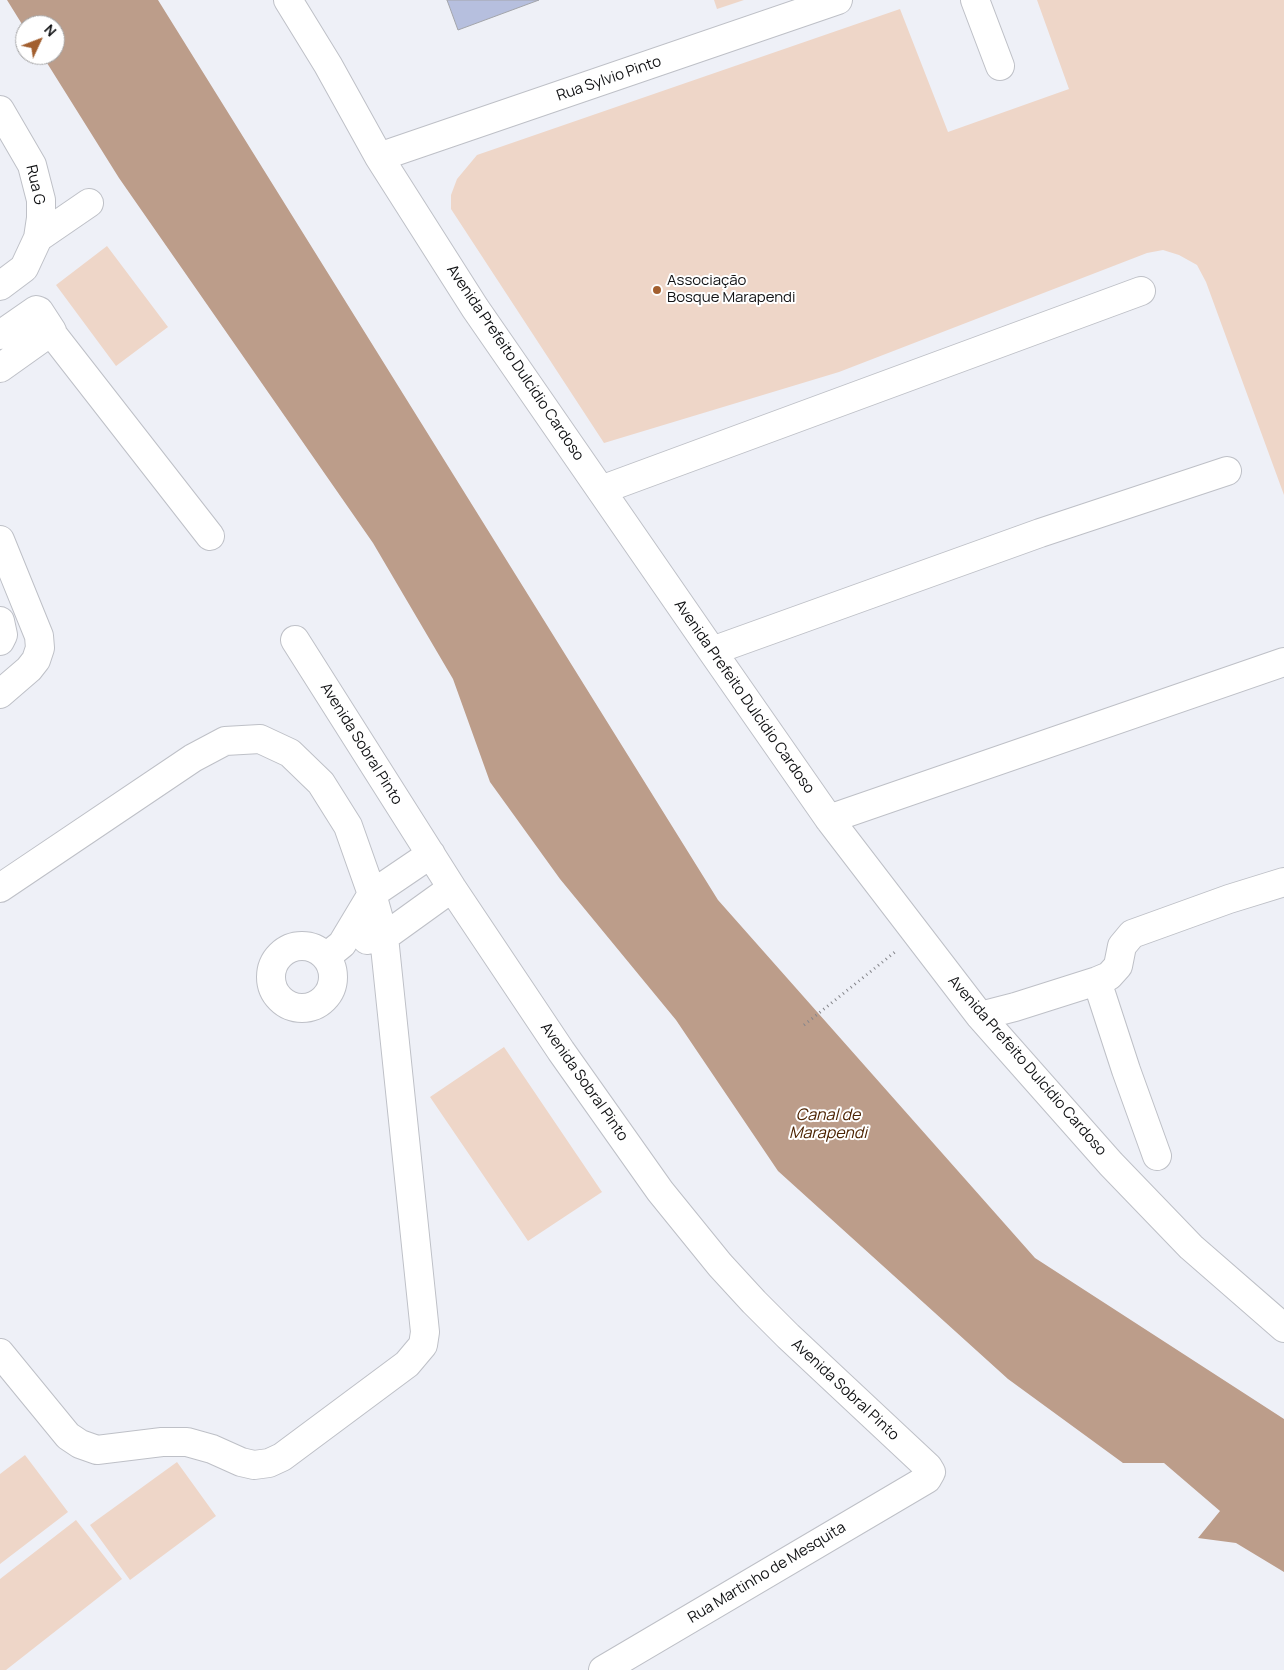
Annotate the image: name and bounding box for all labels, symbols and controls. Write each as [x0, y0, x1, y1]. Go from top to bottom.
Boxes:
north arrow [15, 15, 65, 65]
text: N [40, 20, 61, 40]
street label: Rua Sylvio Pinto [554, 53, 664, 105]
street label: Rua G [22, 163, 48, 207]
street label: Avenida Prefeito Dulcídio Cardoso [443, 262, 587, 464]
place label: Associação Bosque Marapendi [667, 272, 795, 307]
marker: Associação Bosque Marapendi [651, 284, 663, 296]
street label: Avenida Prefeito Dulcídio Cardoso [670, 597, 818, 797]
street label: Avenida Sobral Pinto [316, 680, 406, 808]
street label: Avenida Prefeito Dulcídio Cardoso [944, 972, 1110, 1160]
street label: Avenida Sobral Pinto [536, 1019, 632, 1145]
water label: Canal de Marapendi [789, 1106, 867, 1144]
street label: Avenida Sobral Pinto [788, 1336, 902, 1444]
street label: Rua Martinho de Mesquita [685, 1519, 849, 1627]

